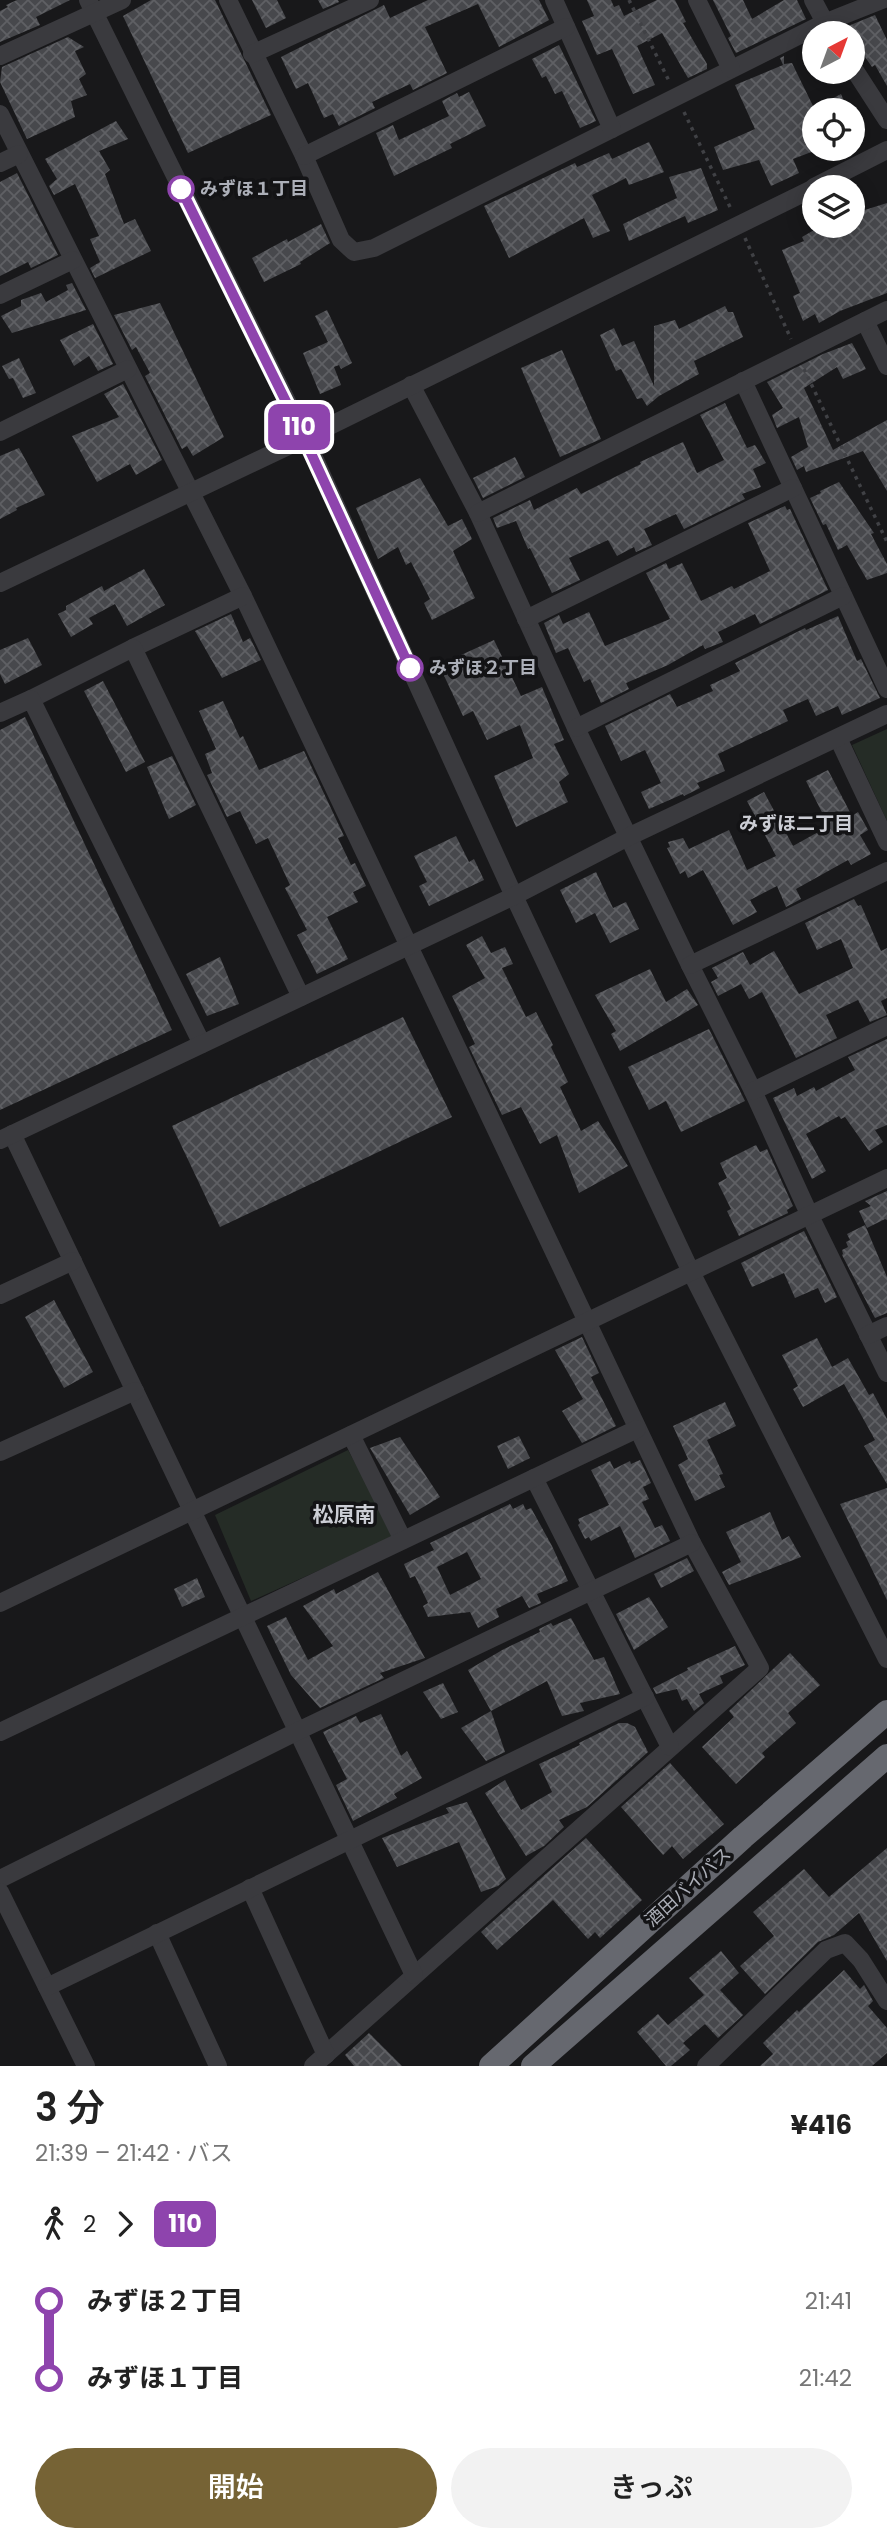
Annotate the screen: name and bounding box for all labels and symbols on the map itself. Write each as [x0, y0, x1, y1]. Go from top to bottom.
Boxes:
north arrow [802, 21, 864, 84]
marker: みずほ１丁目 [168, 176, 194, 202]
place label: みずほ１丁目 [200, 176, 308, 201]
line badge: 110 [259, 404, 339, 450]
marker: みずほ２丁目 [397, 655, 423, 681]
place label: みずほ２丁目 [429, 655, 537, 680]
district label: みずほ二丁目 [739, 810, 853, 837]
district label: 松原南 [313, 1500, 376, 1529]
street label: 酒田バイパス [639, 1841, 736, 1932]

